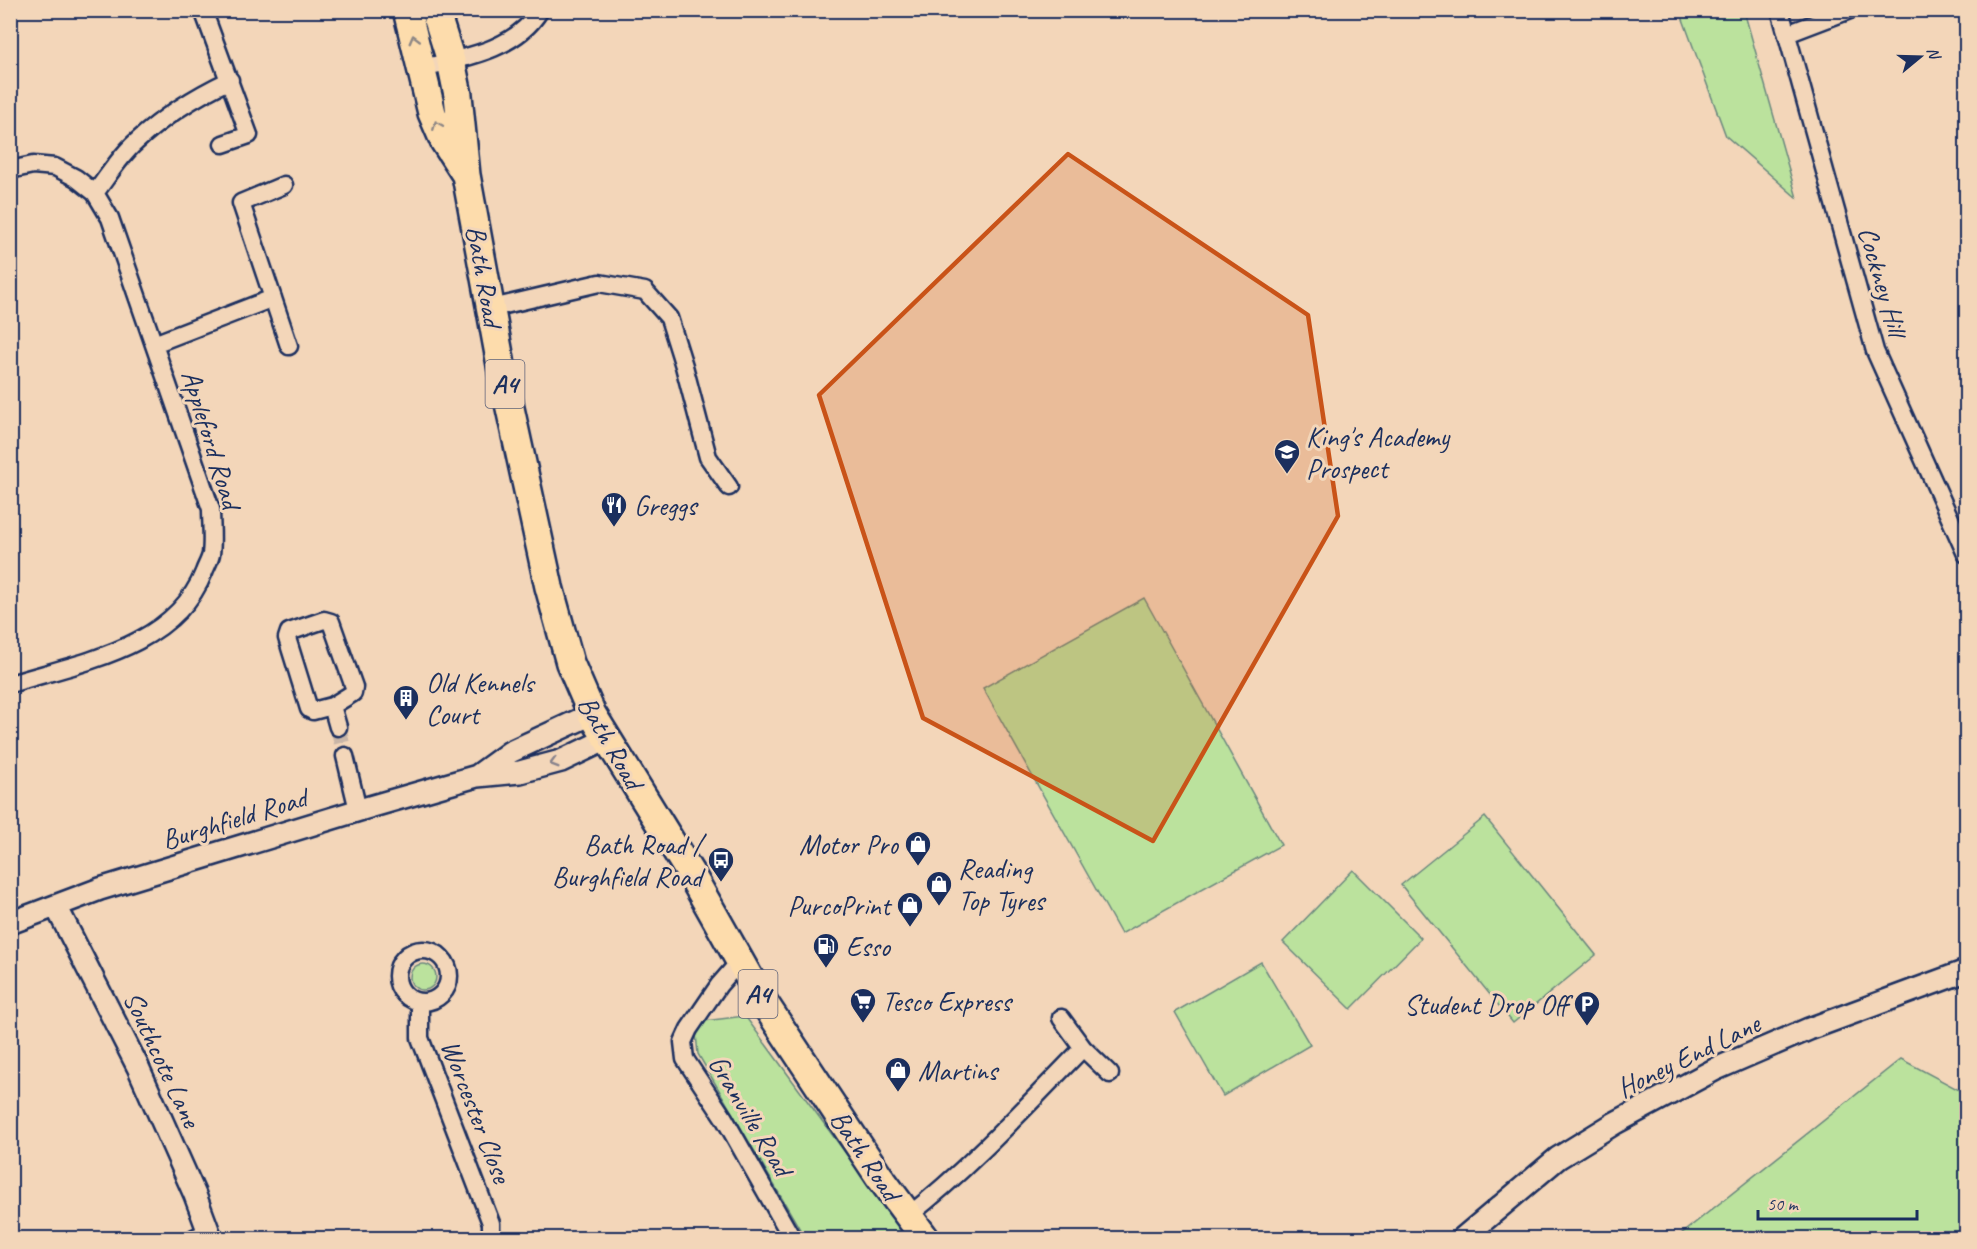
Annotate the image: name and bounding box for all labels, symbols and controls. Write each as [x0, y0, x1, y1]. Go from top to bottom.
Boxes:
north arrow [1890, 27, 1950, 87]
one-way arrow [409, 34, 422, 44]
text: N [1922, 45, 1945, 63]
one-way arrow [432, 120, 444, 131]
street label: Bath Road [458, 223, 511, 333]
street label: Cockney Hill [1850, 223, 1916, 345]
road number: A4 [486, 360, 524, 408]
street label: Appleford Road [174, 366, 250, 516]
place label: King's Academy Prospect [1306, 419, 1452, 486]
school or university icon: King's Academy Prospect [1272, 437, 1302, 475]
place label: Greggs [634, 488, 699, 523]
restaurant icon: Greggs [599, 490, 629, 528]
place label: Old Kennels Court [426, 665, 536, 732]
building icon: Old Kennels Court [391, 683, 421, 721]
street label: Bath Road [570, 689, 653, 799]
one-way arrow [549, 756, 560, 768]
street label: Burghfield Road [157, 779, 315, 857]
place label: Bath Road / Burghfield Road [552, 827, 708, 894]
place label: Motor Pro [799, 827, 900, 862]
shop icon: Motor Pro [903, 829, 933, 867]
bus stop icon: Bath Road / Burghfield Road [706, 845, 736, 883]
place label: Reading Top Tyres [958, 851, 1047, 918]
shop icon: Reading Top Tyres [924, 869, 954, 907]
place label: PurcoPrint [788, 888, 893, 923]
shop icon: PurcoPrint [895, 890, 925, 928]
place label: Esso [846, 929, 892, 964]
fuel station icon: Esso [811, 931, 841, 969]
road number: A4 [738, 970, 777, 1018]
place label: Tesco Express [882, 984, 1013, 1019]
street label: Southcote Lane [116, 986, 210, 1134]
supermarket icon: Tesco Express [848, 986, 878, 1024]
place label: Student Drop Off [1404, 987, 1574, 1022]
parking icon: Student Drop Off [1572, 989, 1602, 1027]
street label: Honey End Lane [1611, 1005, 1767, 1105]
street label: Worcester Close [433, 1035, 520, 1189]
street label: Granville Road [701, 1048, 802, 1186]
place label: Martins [918, 1053, 1000, 1088]
shop icon: Martins [883, 1055, 913, 1093]
street label: Bath Road [823, 1103, 911, 1211]
scale bar [1758, 1183, 1917, 1221]
text: 50 m [1767, 1193, 1800, 1215]

